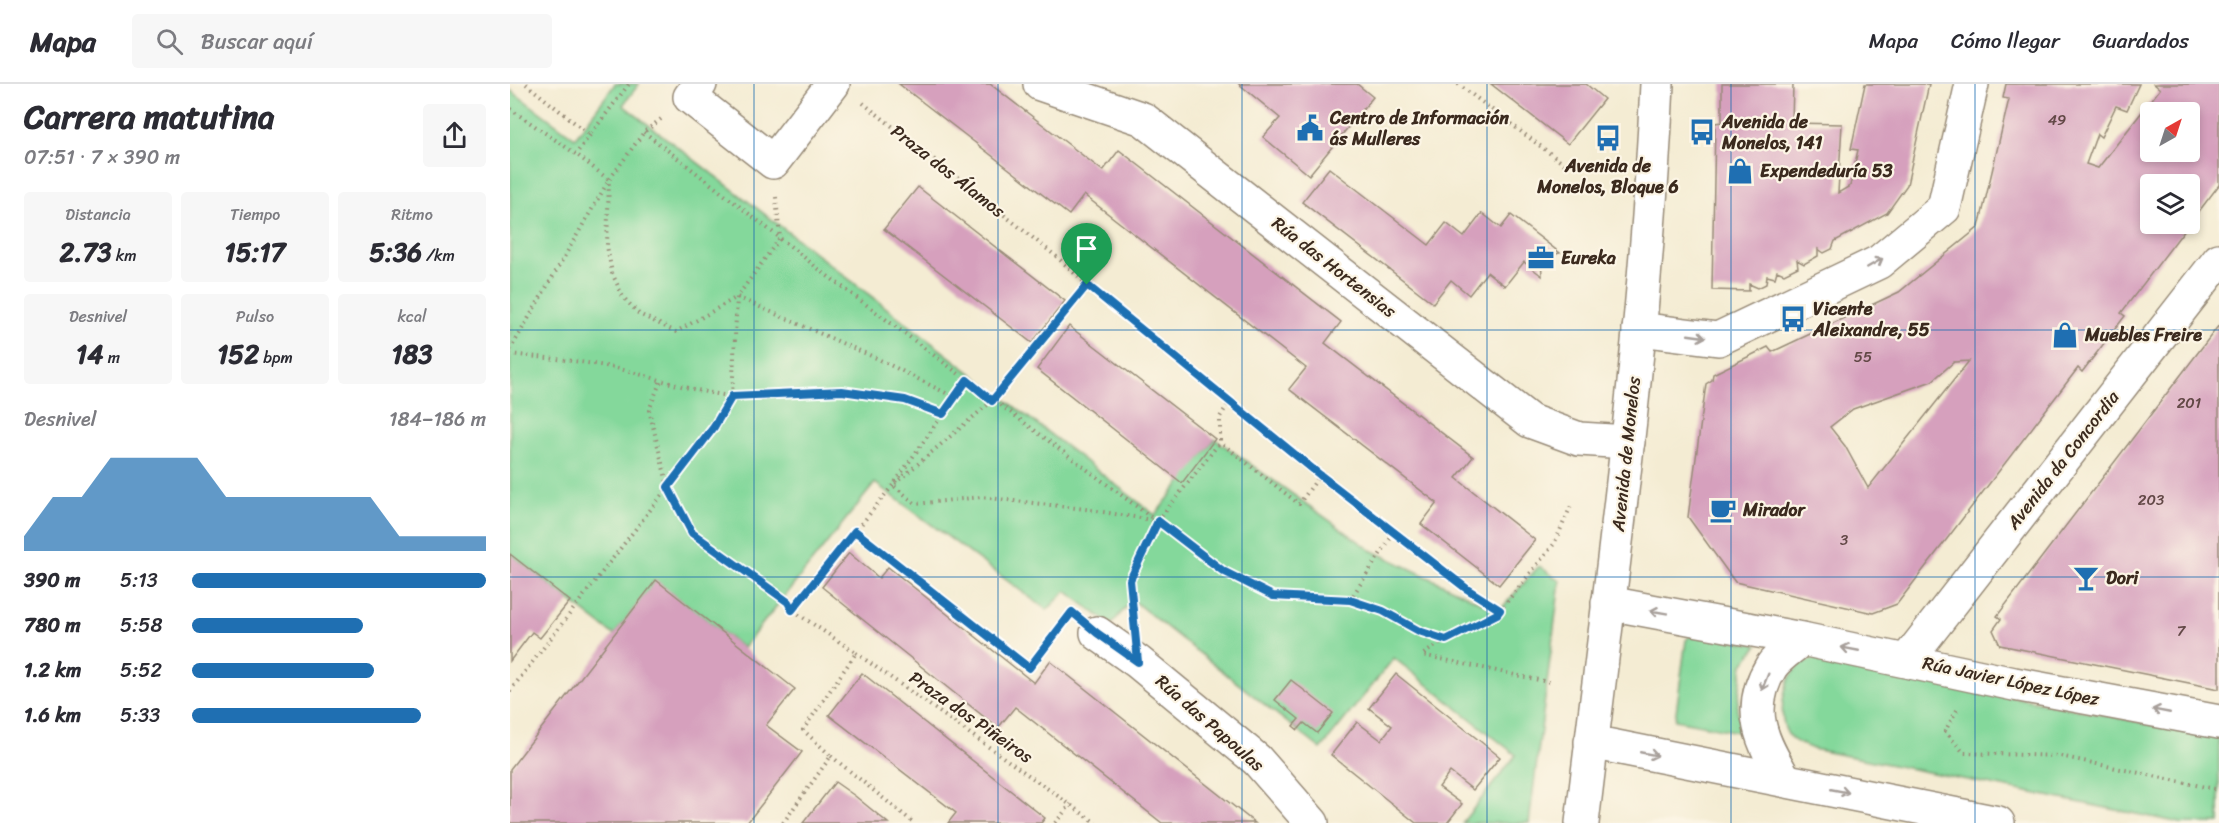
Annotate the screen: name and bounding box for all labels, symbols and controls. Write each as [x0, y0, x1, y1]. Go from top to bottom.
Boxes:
search box [132, 14, 552, 68]
text: Mapa [30, 17, 96, 66]
text: Buscar aquí [201, 22, 313, 61]
text: Mapa [1869, 22, 1918, 60]
text: Cómo llegar [1951, 22, 2060, 60]
text: Guardados [2093, 22, 2189, 60]
icon: search [153, 25, 186, 58]
text: Carrera matutina [24, 88, 275, 146]
place label: Centro de Información ás Mulleres [1329, 102, 1509, 155]
north arrow [2140, 102, 2200, 162]
map controls [2140, 102, 2200, 234]
button: share [423, 104, 486, 167]
place label: Avenida de Monelos, 141 [1721, 106, 1823, 159]
house number: 49 [2048, 107, 2066, 133]
public building icon: Centro de Información ás Mulleres [1295, 113, 1325, 143]
street label: Praza dos Álamos [884, 116, 1013, 227]
bus stop icon: Avenida de Monelos, 141 [1687, 117, 1717, 147]
bus stop icon: Avenida de Monelos, Bloque 6 [1593, 123, 1623, 153]
text: 07:51 · 7 × 390 m [24, 140, 180, 175]
place label: Avenida de Monelos, Bloque 6 [1536, 150, 1679, 203]
place label: Expendeduría 53 [1760, 155, 1893, 187]
shop icon: Expendeduría 53 [1725, 156, 1755, 186]
button: layers [2140, 174, 2200, 234]
text: Distancia [65, 200, 131, 229]
text: Tiempo [230, 200, 280, 229]
text: Ritmo [391, 200, 433, 229]
street label: Rúa das Hortensias [1265, 208, 1404, 327]
pin [1061, 223, 1112, 285]
text: 2.73 [60, 229, 112, 275]
text: 15:17 [225, 229, 285, 275]
text: 5:36 [369, 229, 422, 275]
icon: arrive [1070, 232, 1103, 265]
text: km [112, 241, 136, 270]
text: /km [422, 241, 455, 270]
place label: Eureka [1561, 242, 1617, 274]
office icon: Eureka [1526, 243, 1556, 273]
one-way arrow [1866, 257, 1883, 269]
place label: Vicente Aleixandre, 55 [1812, 293, 1930, 346]
text: Desnivel [69, 302, 127, 331]
text: Pulso [236, 302, 274, 331]
text: kcal [397, 302, 427, 331]
bus stop icon: Vicente Aleixandre, 55 [1778, 304, 1808, 334]
place label: Muebles Freire [2084, 319, 2202, 351]
shop icon: Muebles Freire [2050, 320, 2080, 350]
text: 14 [76, 331, 103, 377]
text: 152 [217, 331, 259, 377]
text: 183 [391, 331, 433, 377]
one-way arrow [1687, 331, 1707, 342]
text: m [103, 343, 120, 372]
text: bpm [259, 343, 293, 372]
house number: 55 [1854, 344, 1872, 370]
street label: Avenida de Monelos [1602, 374, 1650, 534]
street label: Avenida da Concordia [1998, 383, 2128, 537]
house number: 201 [2177, 390, 2201, 416]
text: Desnivel [24, 402, 96, 437]
text: 184–186 m [389, 402, 486, 437]
house number: 203 [2138, 487, 2164, 513]
place label: Mirador [1742, 494, 1806, 526]
cafe icon: Mirador [1708, 495, 1738, 525]
house number: 3 [1840, 527, 1848, 553]
place label: Dori [2106, 562, 2139, 594]
text: 390 m [24, 563, 80, 598]
text: 5:13 [120, 563, 158, 598]
bar icon: Dori [2071, 563, 2101, 593]
one-way arrow [1649, 606, 1669, 617]
text: 780 m [24, 608, 81, 643]
text: 5:58 [120, 608, 163, 643]
house number: 7 [2177, 618, 2187, 644]
one-way arrow [1841, 642, 1860, 654]
street label: Rúa Javier López López [1920, 647, 2103, 715]
text: 1.2 km [24, 653, 81, 688]
text: 5:52 [120, 653, 162, 688]
street label: Praza dos Piñeiros [902, 662, 1040, 772]
street label: Rúa das Papoulas [1148, 666, 1273, 780]
one-way arrow [1759, 672, 1770, 691]
text: 1.6 km [24, 698, 81, 733]
text: 5:33 [120, 698, 160, 733]
one-way arrow [2152, 705, 2172, 716]
one-way arrow [1639, 749, 1658, 760]
one-way arrow [1830, 786, 1850, 797]

